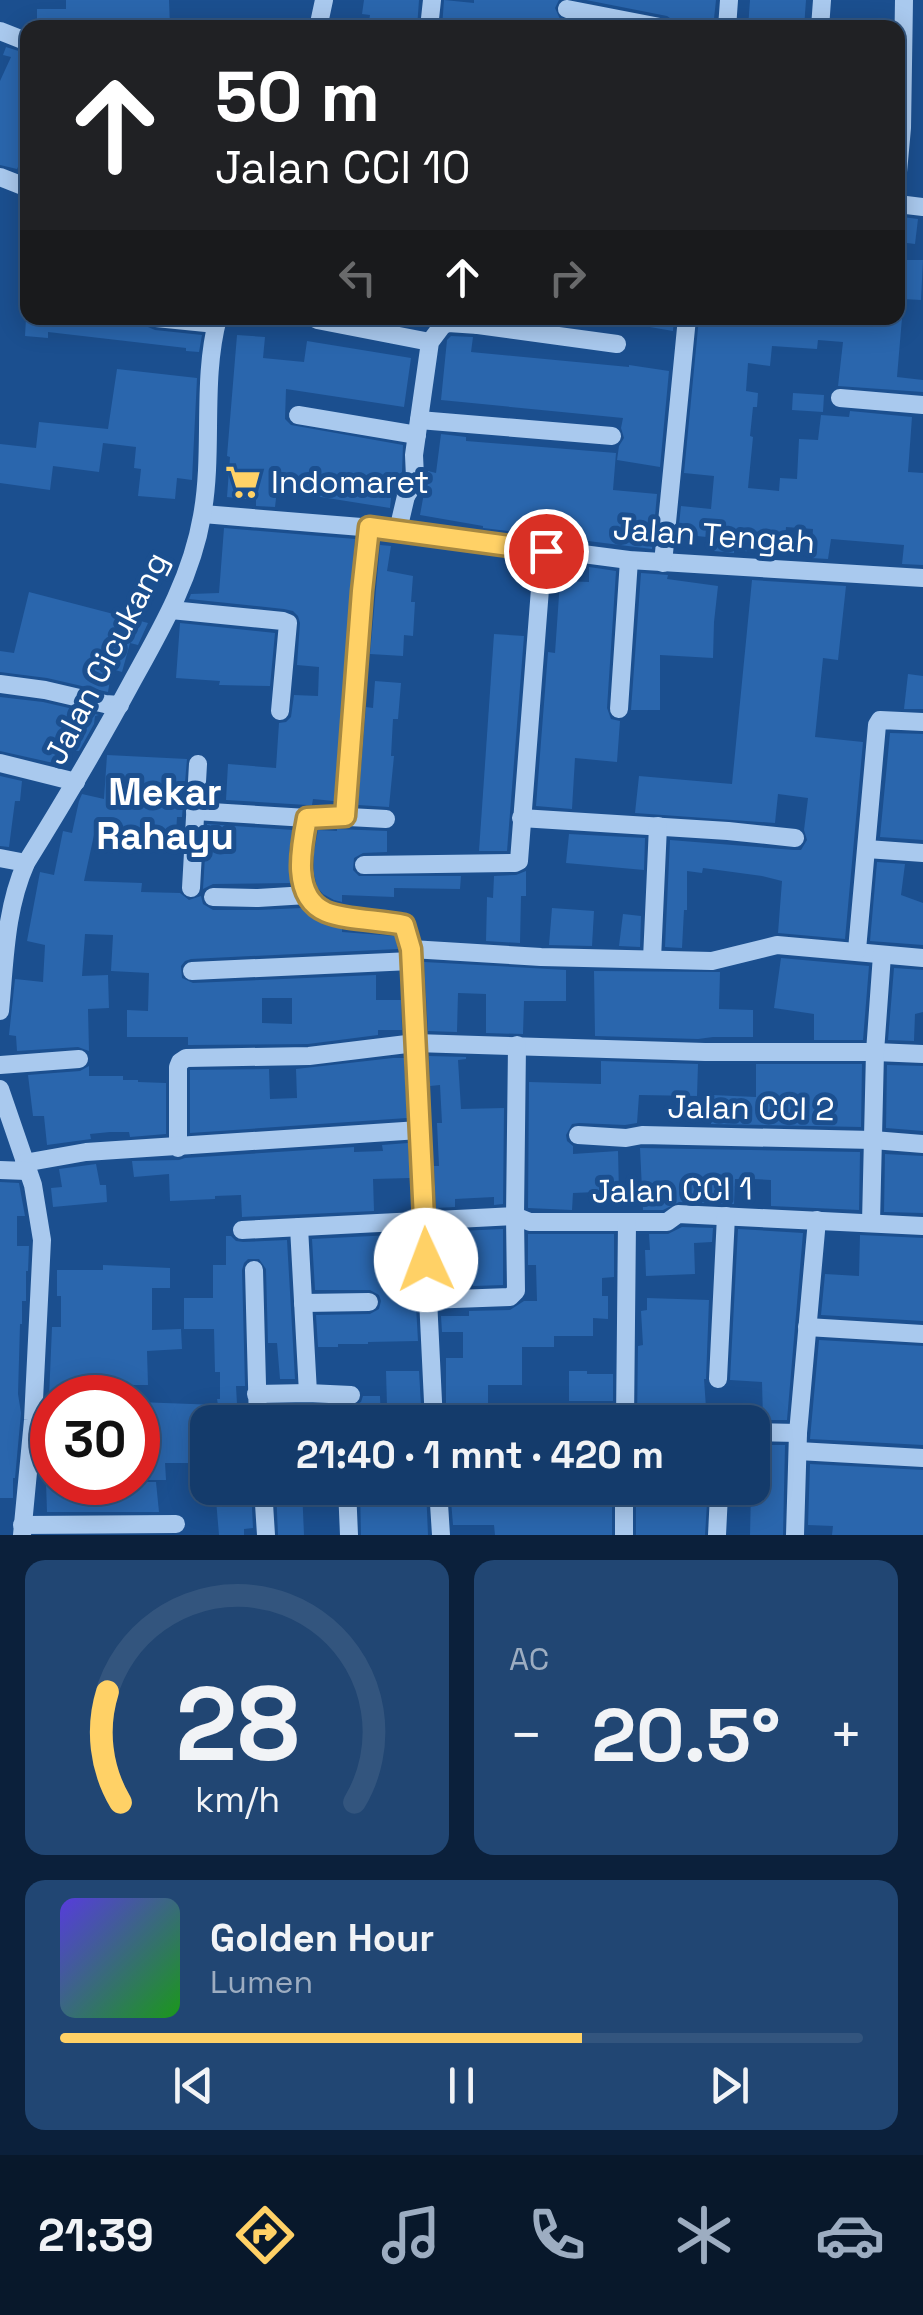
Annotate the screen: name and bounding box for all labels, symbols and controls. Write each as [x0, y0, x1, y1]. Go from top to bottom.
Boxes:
text: 50 m [215, 52, 380, 141]
icon: ahead [50, 60, 180, 190]
text: Jalan CCI 10 [215, 139, 471, 196]
icon: left [330, 250, 385, 305]
icon: ahead [435, 250, 490, 305]
icon: right [540, 250, 595, 305]
place label: Indomaret [271, 462, 429, 502]
supermarket icon: Indomaret [224, 463, 262, 501]
street label: Jalan Tengah [612, 508, 816, 562]
pin [504, 509, 589, 594]
icon: arrive [519, 524, 574, 579]
street label: Jalan Cicukang [35, 545, 177, 771]
district label: Mekar Rahayu [96, 768, 234, 860]
street label: Jalan CCI 2 [667, 1087, 835, 1129]
street label: Jalan CCI 1 [591, 1169, 753, 1211]
position arrow [374, 1208, 478, 1312]
speed limit sign: 30 [30, 1375, 160, 1505]
text: 21:40 · 1 mnt · 420 m [296, 1431, 664, 1479]
text: AC [509, 1639, 549, 1679]
text: 28 [175, 1658, 299, 1790]
text: 20.5° [591, 1687, 781, 1783]
text: − [509, 1700, 543, 1770]
text: + [829, 1700, 863, 1770]
text: km/h [194, 1777, 280, 1822]
text: Golden Hour [210, 1914, 434, 1962]
text: Lumen [210, 1962, 313, 2002]
icon: previous [166, 2058, 221, 2113]
icon: pause [434, 2058, 489, 2113]
icon: next [702, 2058, 757, 2113]
icon: directions [230, 2200, 300, 2270]
icon: music [376, 2200, 446, 2270]
icon: phone [522, 2200, 592, 2270]
icon: climate [669, 2200, 739, 2270]
icon: car [815, 2200, 885, 2270]
text: 21:39 [38, 2207, 154, 2264]

